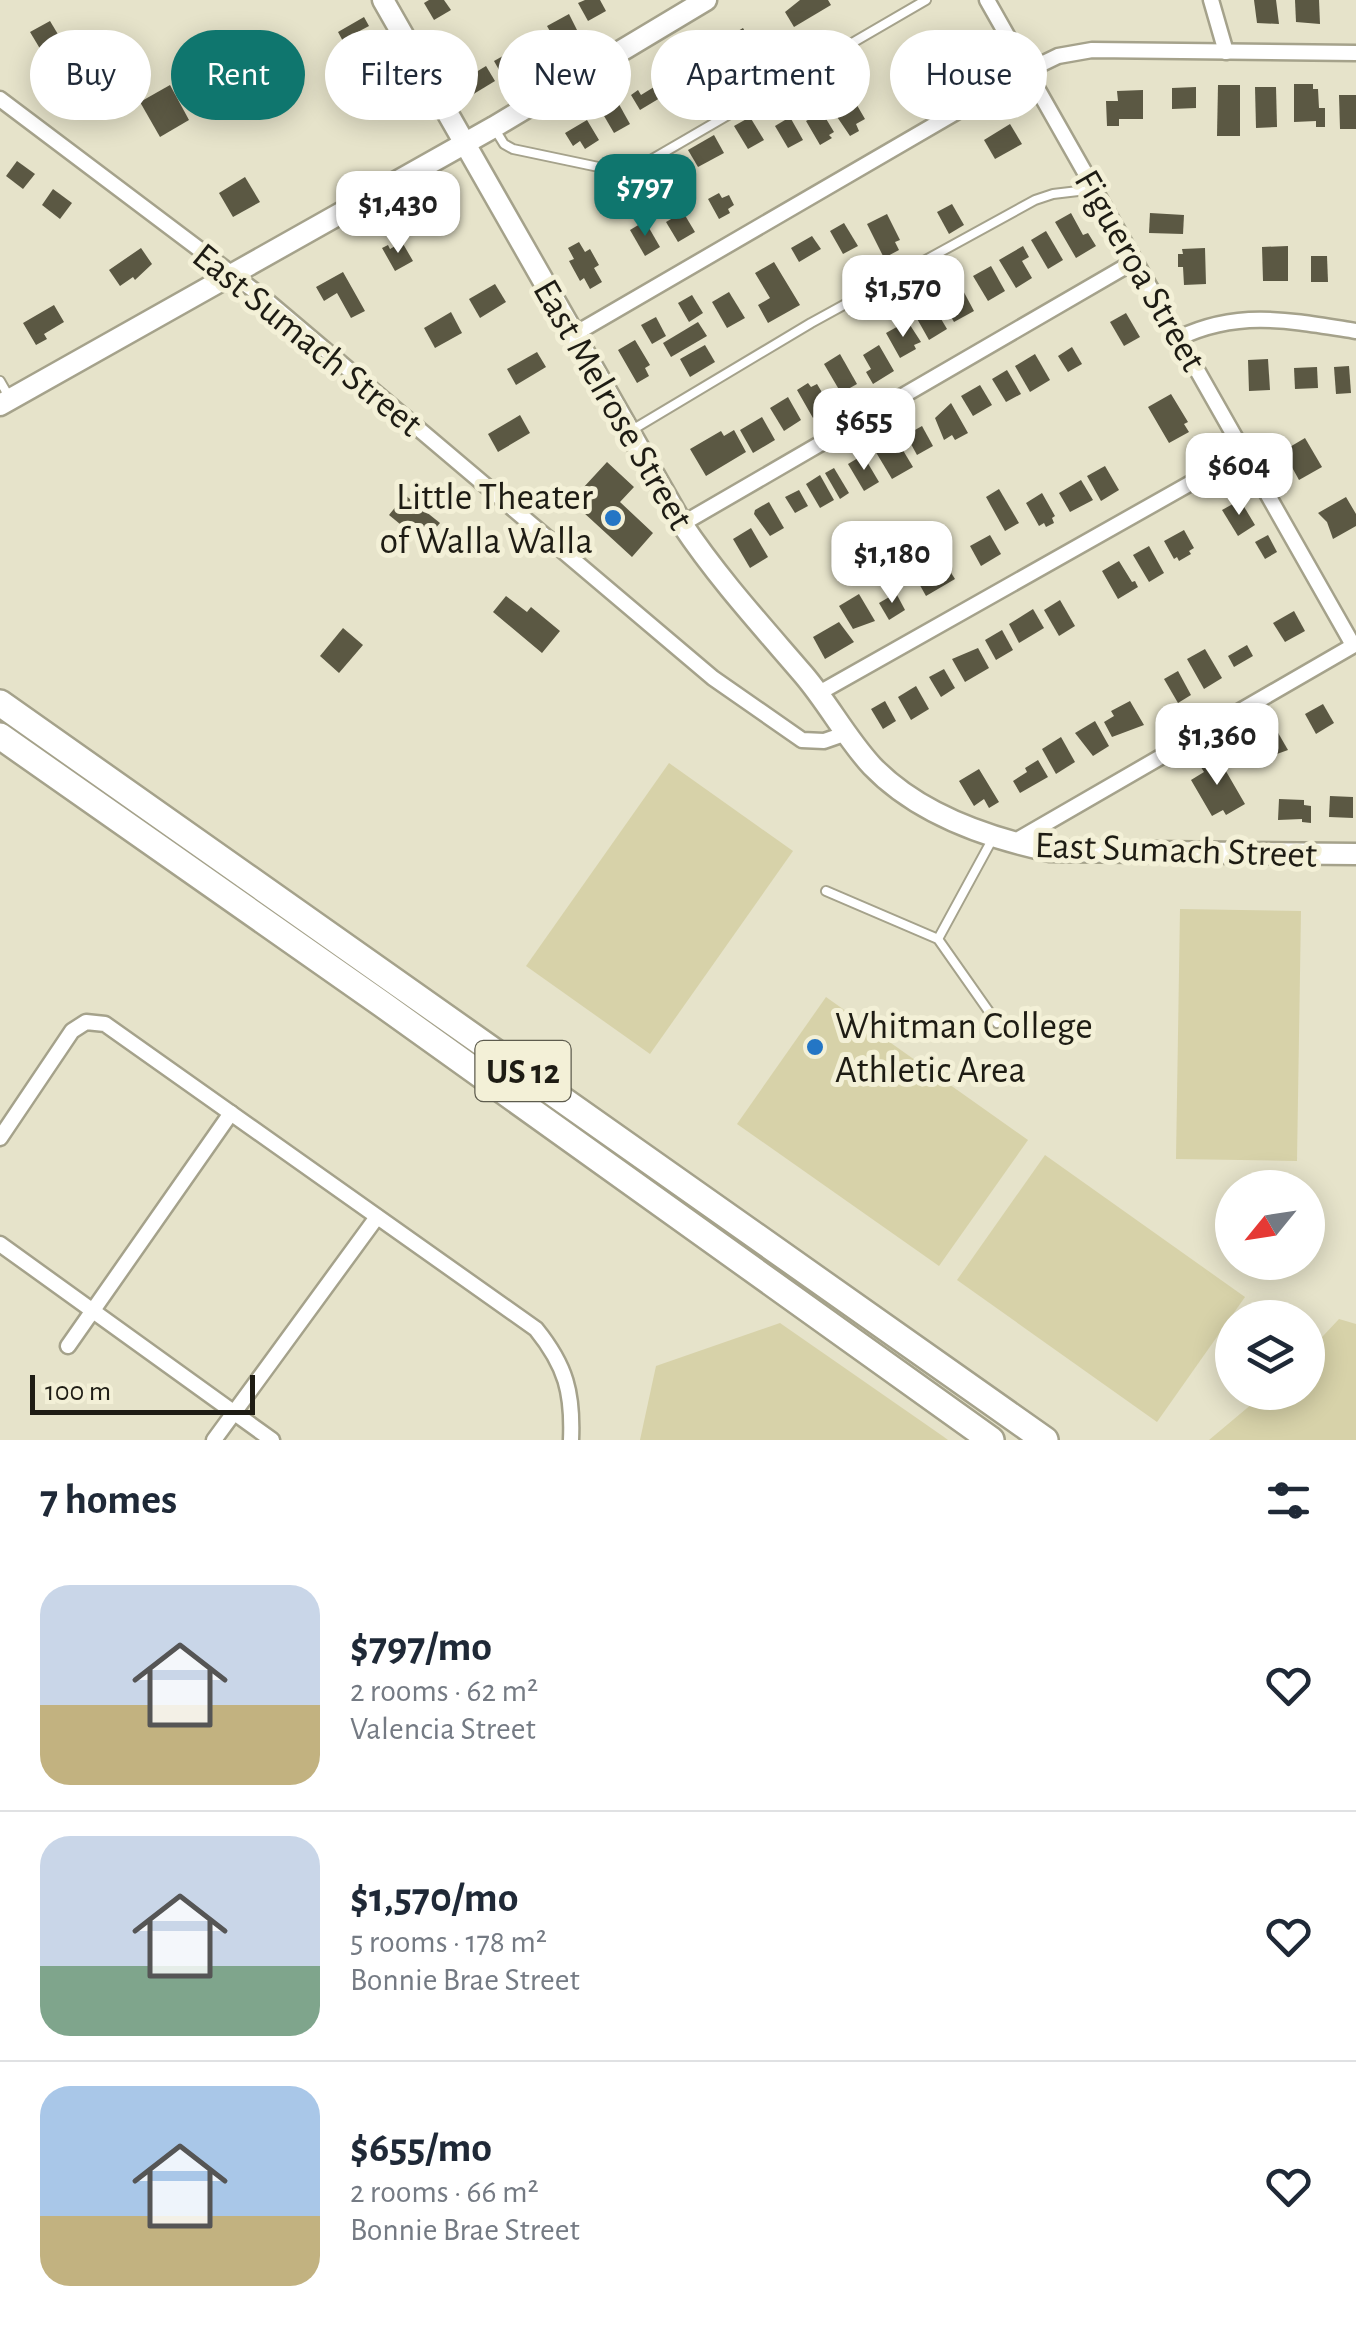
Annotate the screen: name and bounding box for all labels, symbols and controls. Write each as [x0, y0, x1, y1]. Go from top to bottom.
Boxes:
chip: Buy [30, 30, 151, 120]
chip: Rent [171, 30, 305, 120]
chip: Filters [325, 30, 478, 120]
chip: New [498, 30, 631, 120]
chip: Apartment [651, 30, 870, 120]
chip: House [890, 30, 1047, 120]
pin: $797 [586, 154, 704, 239]
street label: Figueroa Street [1067, 164, 1212, 378]
text: $797 [616, 170, 674, 202]
pin: $1,430 [317, 171, 479, 256]
text: $1,430 [358, 187, 438, 219]
street label: East Sumach Street [185, 237, 428, 444]
pin: $1,570 [822, 255, 984, 340]
text: $1,570 [864, 271, 942, 303]
street label: East Melrose Street [525, 273, 699, 537]
pin: $655 [805, 388, 923, 473]
text: $655 [835, 404, 893, 436]
pin: $604 [1180, 433, 1298, 518]
text: $604 [1208, 449, 1270, 481]
place label: Little Theater of Walla Walla [380, 479, 594, 561]
marker: Little Theater of Walla Walla [602, 507, 624, 529]
pin: $1,180 [811, 521, 973, 606]
text: $1,180 [853, 537, 931, 569]
pin: $1,360 [1136, 703, 1298, 788]
text: $1,360 [1177, 719, 1257, 751]
street label: East Sumach Street [1034, 827, 1318, 875]
place label: Whitman College Athletic Area [835, 1008, 1093, 1090]
marker: Whitman College Athletic Area [804, 1036, 826, 1058]
road number: US 12 [476, 1041, 570, 1101]
north arrow [1215, 1170, 1325, 1280]
map controls [1215, 1170, 1325, 1410]
button: layers [1215, 1300, 1325, 1410]
scale bar [30, 1370, 255, 1414]
text: 100 m [45, 1378, 111, 1406]
icon: filters [1261, 1473, 1316, 1528]
text: 7 homes [40, 1479, 177, 1521]
icon: home [120, 1625, 240, 1745]
text: $797/mo [350, 1626, 492, 1668]
icon: heart [1261, 1658, 1316, 1713]
text: 2 rooms · 62 m² [350, 1675, 538, 1707]
text: Valencia Street [350, 1713, 536, 1745]
icon: home [120, 1876, 240, 1996]
text: $1,570/mo [350, 1877, 518, 1919]
icon: heart [1261, 1909, 1316, 1964]
text: 5 rooms · 178 m² [350, 1926, 547, 1958]
text: Bonnie Brae Street [350, 1964, 580, 1996]
icon: home [120, 2126, 240, 2246]
text: $655/mo [350, 2127, 492, 2169]
icon: heart [1261, 2159, 1316, 2214]
text: 2 rooms · 66 m² [350, 2176, 539, 2208]
text: Bonnie Brae Street [350, 2214, 580, 2246]

